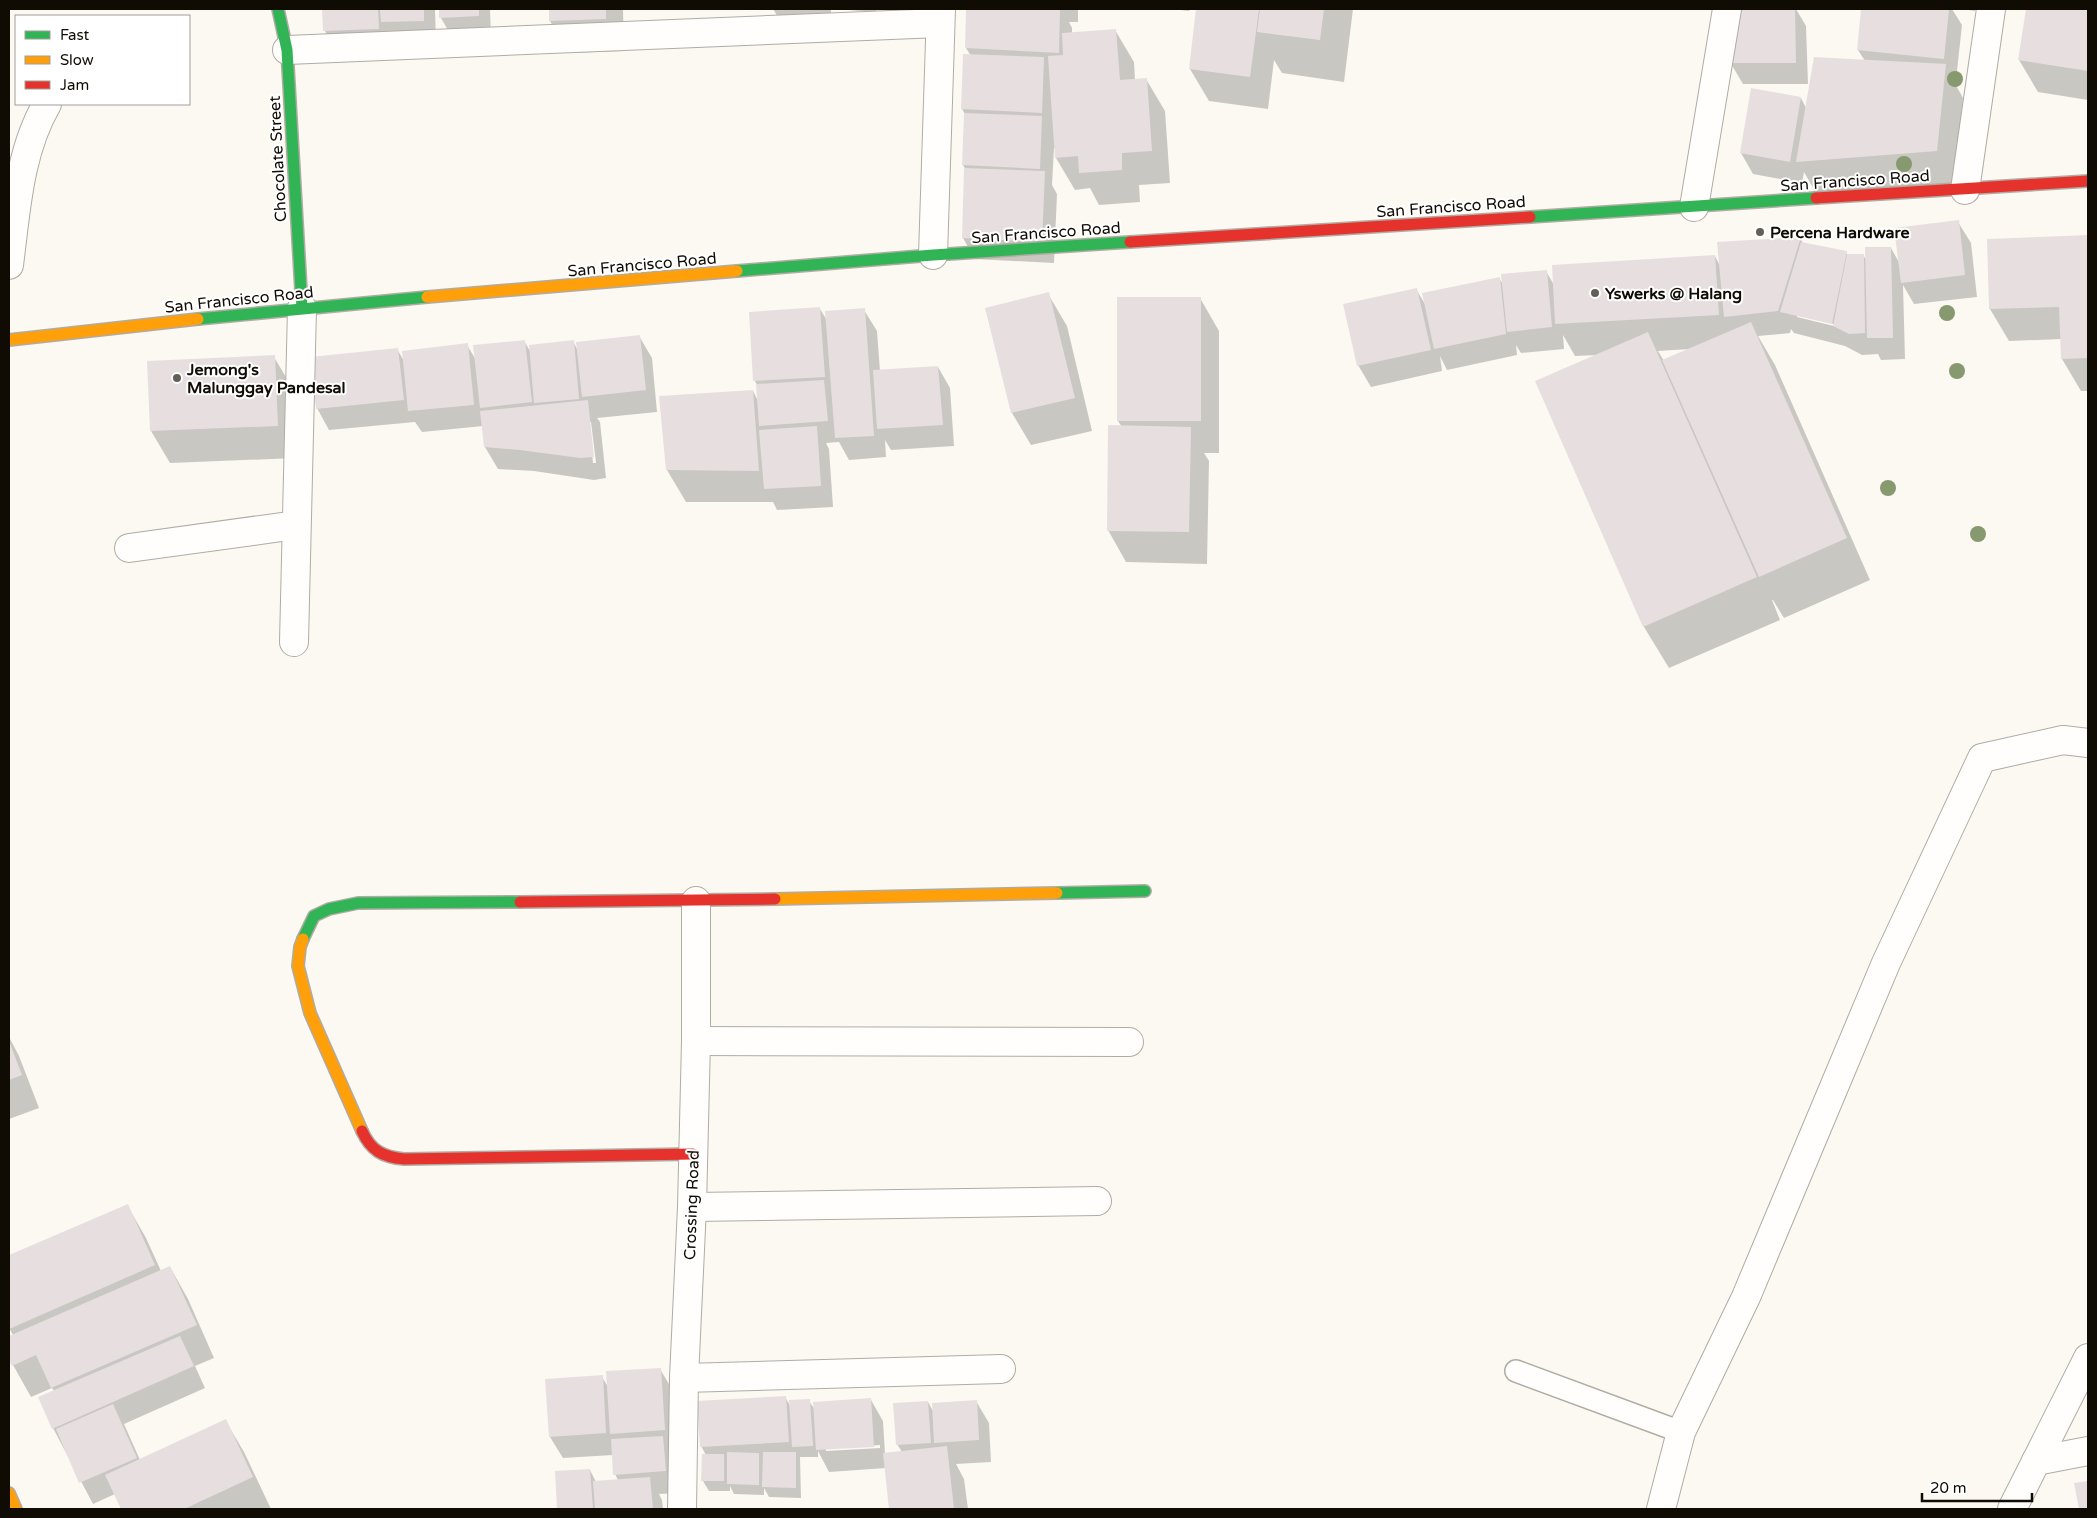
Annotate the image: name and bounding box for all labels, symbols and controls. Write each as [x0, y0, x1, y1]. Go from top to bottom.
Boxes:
legend [15, 15, 190, 105]
text: Fast [60, 26, 90, 44]
text: Slow [60, 51, 94, 69]
text: Jam [60, 76, 89, 94]
street label: Chocolate Street [265, 95, 291, 223]
street label: San Francisco Road [1780, 166, 1930, 196]
street label: San Francisco Road [1376, 192, 1526, 222]
street label: San Francisco Road [971, 218, 1121, 248]
place label: Percena Hardware [1770, 223, 1909, 243]
marker: Percena Hardware [1754, 226, 1766, 238]
street label: San Francisco Road [567, 249, 718, 281]
street label: San Francisco Road [164, 282, 315, 318]
place label: Yswerks @ Halang [1605, 284, 1742, 304]
marker: Yswerks @ Halang [1589, 287, 1601, 299]
place label: Jemong's Malunggay Pandesal [186, 360, 346, 398]
marker: Jemong's Malunggay Pandesal [171, 372, 183, 384]
street label: Crossing Road [680, 1150, 704, 1260]
scale bar [1922, 1470, 2032, 1502]
text: 20 m [1930, 1479, 1967, 1497]

